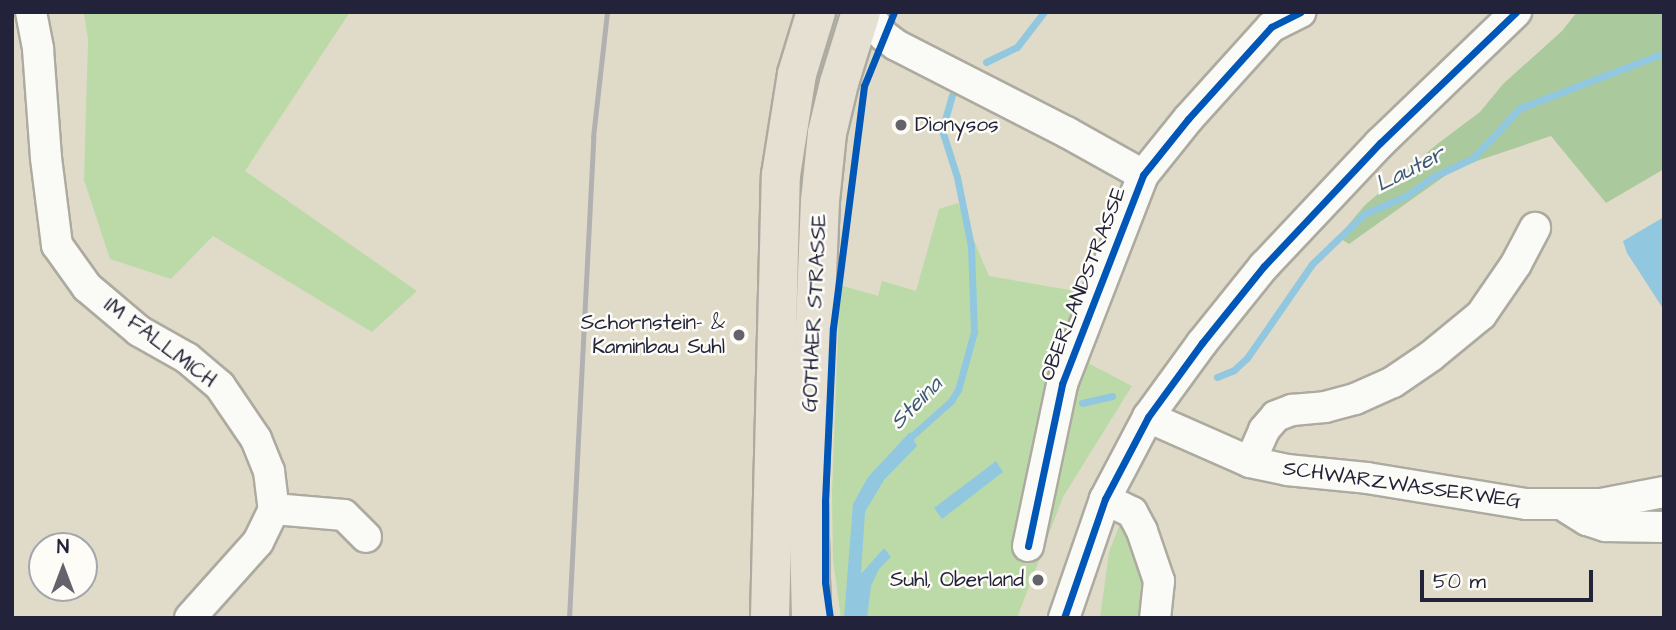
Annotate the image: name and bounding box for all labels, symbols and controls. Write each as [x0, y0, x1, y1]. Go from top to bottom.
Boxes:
place label: Dionysos [915, 112, 999, 138]
marker: Dionysos [893, 117, 909, 133]
water label: Lauter [1371, 140, 1449, 198]
street label: OBERLANDSTRASSE [1034, 184, 1132, 384]
street label: GOTHAER STRASSE [797, 213, 833, 413]
street label: IM FALLMICH [99, 293, 221, 393]
place label: Schornstein- & Kaminbau Suhl [581, 310, 725, 360]
marker: Schornstein- & Kaminbau Suhl [731, 327, 747, 343]
water label: Steina [884, 371, 948, 435]
street label: SCHWARZWASSERWEG [1281, 456, 1523, 514]
north arrow [28, 532, 98, 602]
text: N [57, 534, 69, 561]
scale bar [1424, 556, 1597, 600]
place label: Suhl, Oberland [890, 567, 1024, 593]
text: 50 m [1433, 567, 1486, 596]
marker: Suhl, Oberland [1030, 572, 1046, 588]

